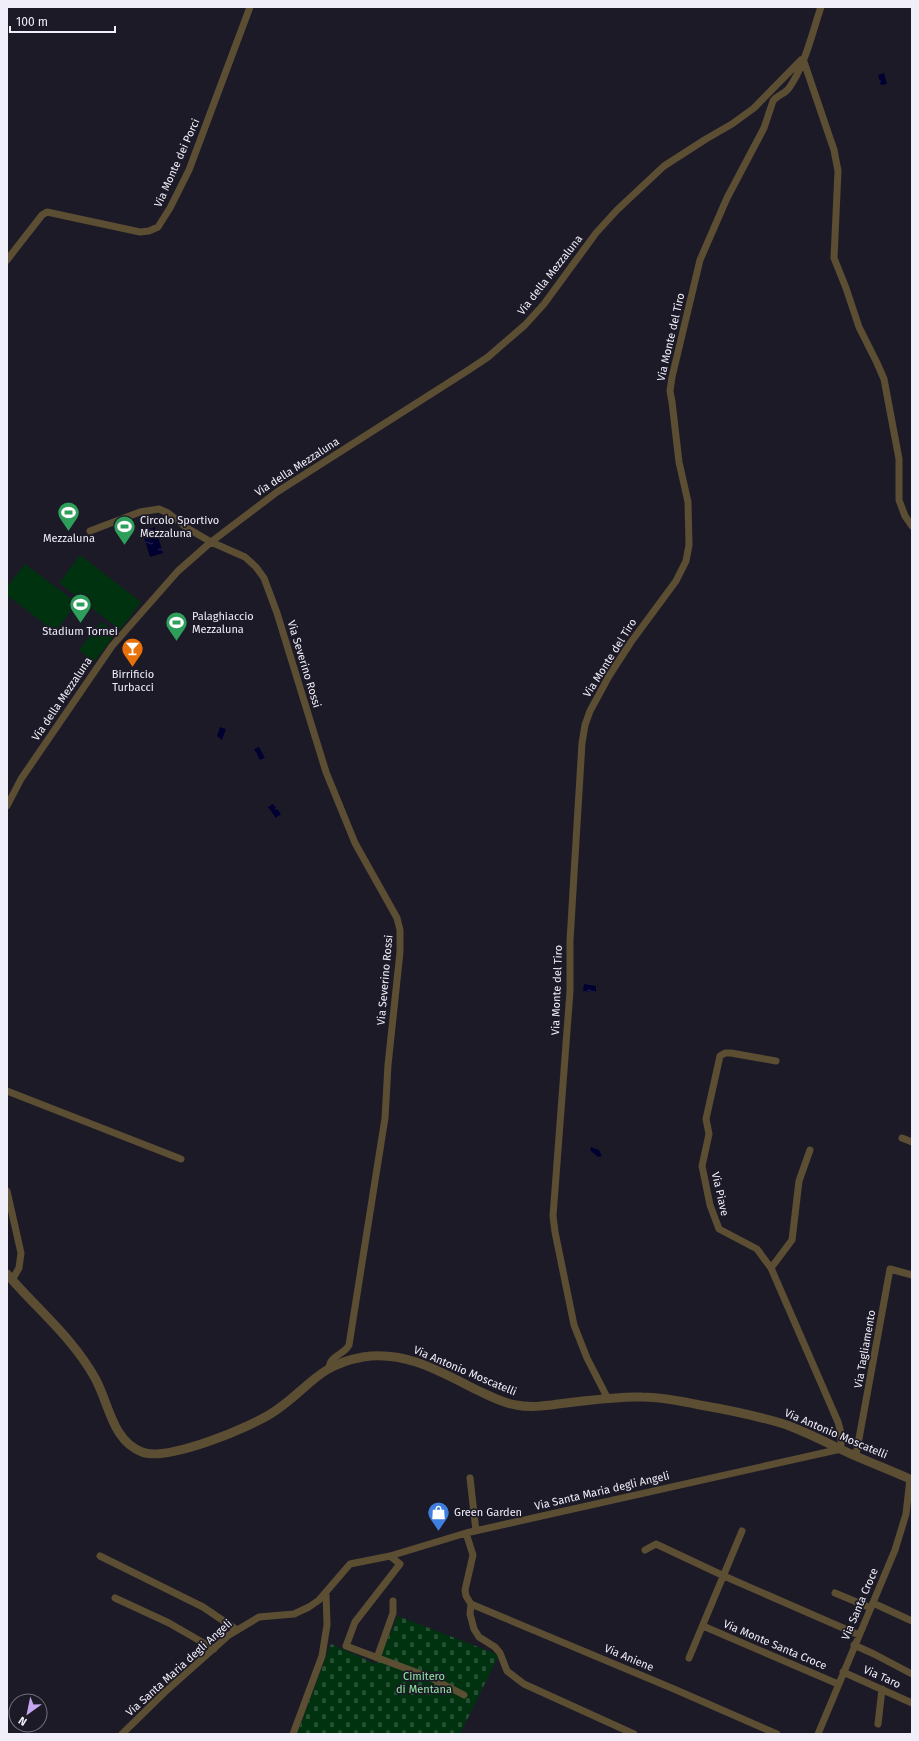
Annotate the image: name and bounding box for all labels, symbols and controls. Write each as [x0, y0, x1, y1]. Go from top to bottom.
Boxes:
scale bar [10, 8, 115, 34]
text: 100 m [16, 15, 48, 29]
street label: Via Monte dei Porci [152, 117, 202, 209]
street label: Via della Mezzaluna [515, 232, 585, 318]
street label: Via Monte del Tiro [655, 292, 687, 382]
street label: Via della Mezzaluna [252, 435, 342, 499]
sports icon: Mezzaluna [56, 499, 82, 532]
sports icon: Circolo Sportivo Mezzaluna [111, 513, 137, 546]
place label: Circolo Sportivo Mezzaluna [140, 514, 219, 540]
place label: Mezzaluna [43, 532, 95, 545]
sports icon: Stadium Tornei [67, 592, 93, 625]
sports icon: Palaghiaccio Mezzaluna [163, 609, 189, 642]
place label: Palaghiaccio Mezzaluna [192, 610, 254, 636]
street label: Via Monte del Tiro [581, 616, 639, 700]
street label: Via Severino Rossi [285, 619, 323, 709]
place label: Stadium Tornei [42, 625, 118, 638]
bar icon: Birrificio Turbacci [120, 635, 146, 668]
street label: Via della Mezzaluna [29, 655, 95, 743]
place label: Birrificio Turbacci [112, 668, 154, 694]
street label: Via Severino Rossi [375, 934, 395, 1026]
street label: Via Monte del Tiro [549, 945, 565, 1035]
street label: Via Piave [709, 1171, 731, 1217]
street label: Via Tagliamento [852, 1309, 878, 1389]
street label: Via Antonio Moscatelli [412, 1343, 518, 1399]
street label: Via Antonio Moscatelli [783, 1406, 889, 1462]
street label: Via Santa Maria degli Angeli [533, 1469, 671, 1513]
shop icon: Green Garden [426, 1499, 452, 1532]
place label: Green Garden [454, 1506, 522, 1519]
street label: Via Santa Croce [839, 1566, 881, 1642]
street label: Via Santa Maria degli Angeli [123, 1617, 235, 1719]
street label: Via Monte Santa Croce [721, 1617, 829, 1673]
street label: Via Aniene [602, 1642, 656, 1674]
street label: Via Taro [861, 1663, 903, 1691]
park label: Cimitero di Mentana [396, 1670, 452, 1696]
north arrow [8, 1693, 48, 1733]
text: N [16, 1714, 29, 1728]

